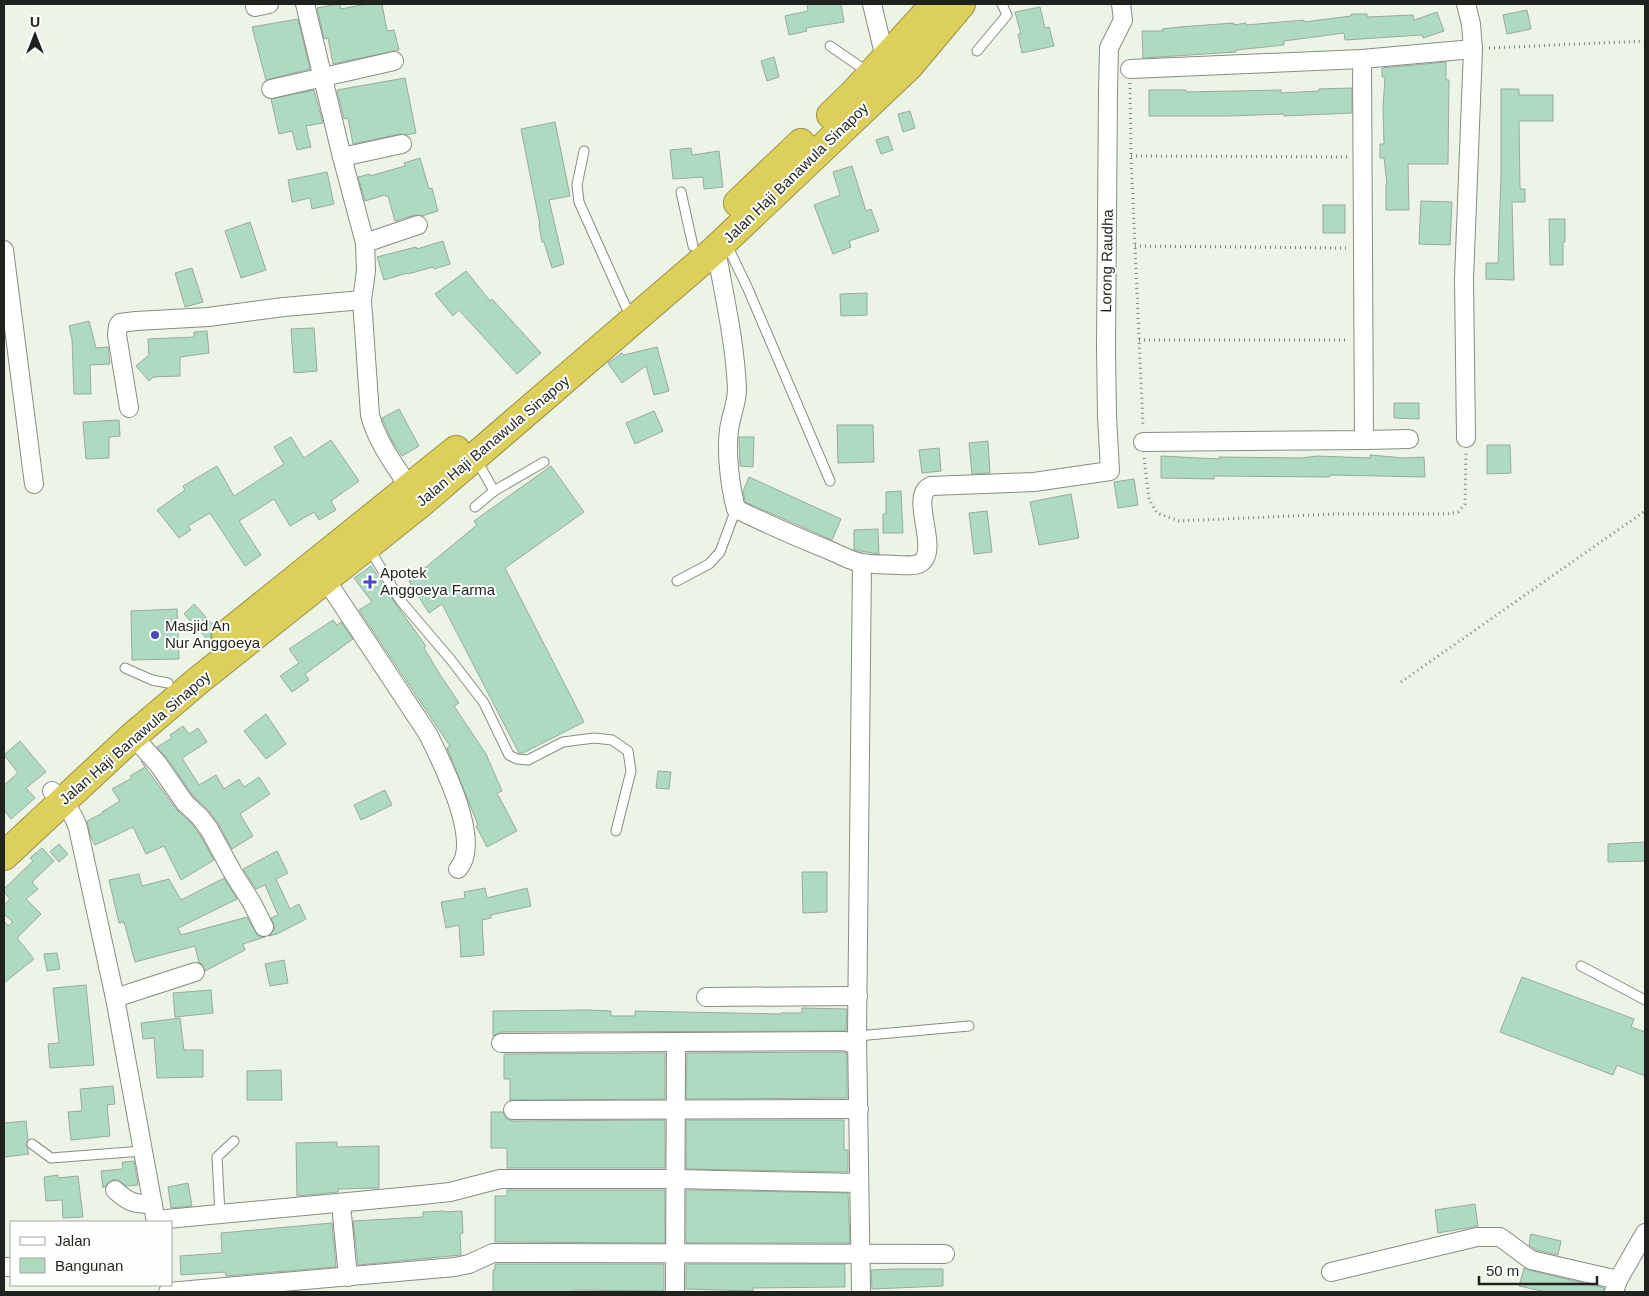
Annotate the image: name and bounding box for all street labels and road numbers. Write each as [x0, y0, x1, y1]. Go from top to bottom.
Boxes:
street label: Jalan Haji Banawula Sinapoy [720, 99, 872, 246]
street label: Lorong Raudha [1097, 208, 1116, 313]
street label: Jalan Haji Banawula Sinapoy [413, 371, 573, 510]
street label: Jalan Haji Banawula Sinapoy [56, 667, 214, 808]

